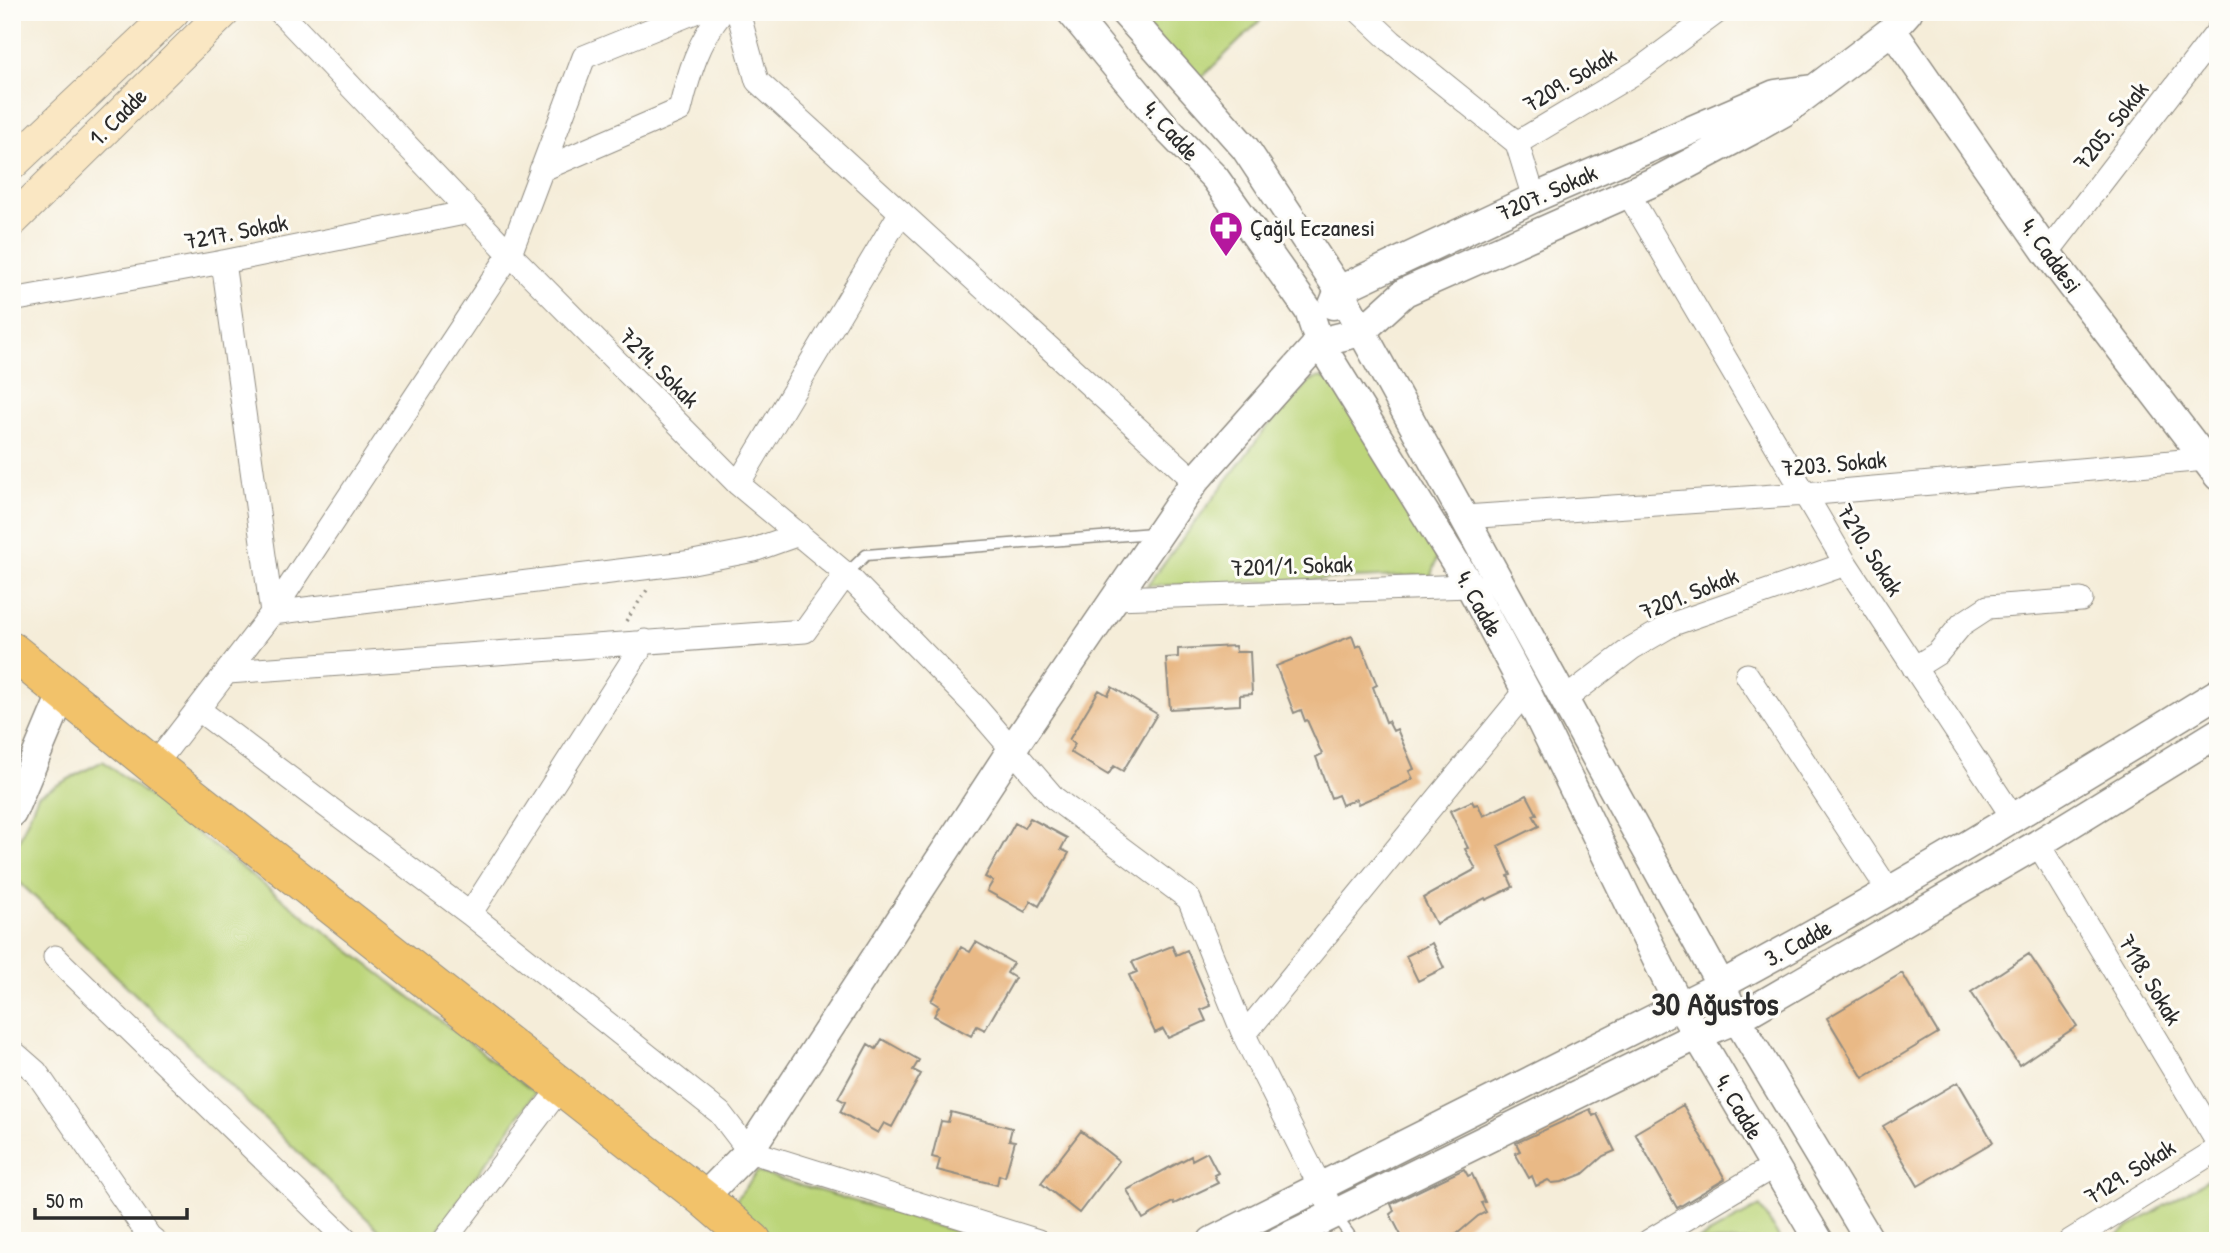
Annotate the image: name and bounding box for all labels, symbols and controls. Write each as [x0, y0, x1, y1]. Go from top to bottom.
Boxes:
street label: 7209. Sokak [1517, 39, 1622, 119]
street label: 7205. Sokak [2065, 74, 2155, 176]
street label: 1. Cadde [81, 80, 154, 152]
street label: 4. Cadde [1136, 93, 1208, 168]
street label: 7207. Sokak [1491, 156, 1602, 228]
street label: 7217. Sokak [182, 205, 290, 257]
pharmacy icon: Çağıl Eczanesi [1207, 209, 1245, 258]
place label: Çağıl Eczanesi [1250, 211, 1375, 243]
street label: 4. Caddesi [2014, 212, 2090, 299]
street label: 7214. Sokak [613, 320, 707, 415]
street label: 7203. Sokak [1780, 442, 1888, 484]
street label: 7210. Sokak [1830, 497, 1912, 602]
street label: 7201/1. Sokak [1230, 547, 1354, 583]
street label: 7201. Sokak [1635, 559, 1743, 627]
street label: 4. Cadde [1449, 565, 1511, 642]
street label: 3. Cadde [1758, 910, 1837, 974]
street label: 7118. Sokak [2111, 928, 2190, 1031]
district label: 30 Ağustos [1651, 982, 1779, 1026]
street label: 4. Cadde [1708, 1068, 1772, 1145]
street label: 7129. Sokak [2078, 1131, 2181, 1212]
scale bar [35, 1176, 187, 1220]
text: 50 m [46, 1186, 83, 1215]

